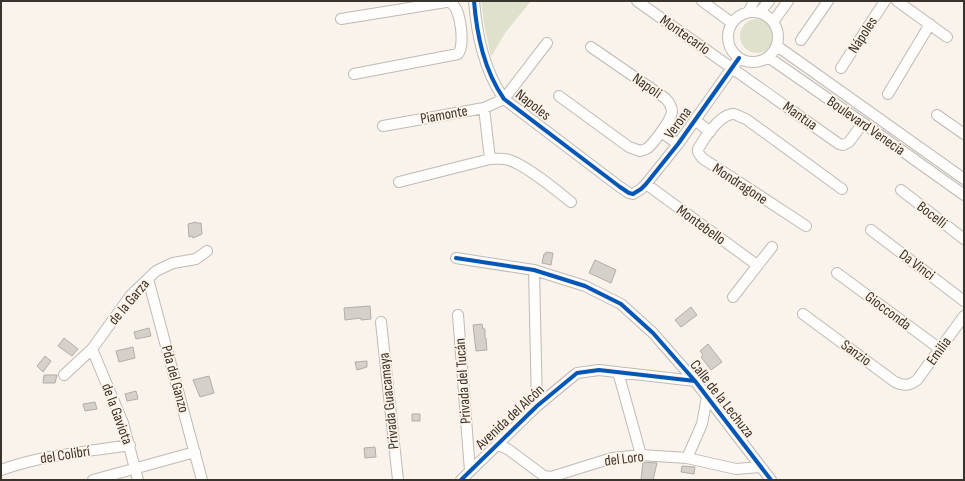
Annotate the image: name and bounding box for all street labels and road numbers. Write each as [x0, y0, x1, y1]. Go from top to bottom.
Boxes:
street label: Montecarlo [656, 11, 714, 59]
street label: Nápoles [844, 13, 882, 57]
street label: Napoli [629, 69, 666, 103]
street label: Napoles [511, 85, 555, 125]
street label: Boulevard Venecia [823, 92, 909, 160]
street label: Mantua [779, 97, 821, 135]
street label: Piamonte [419, 101, 469, 129]
street label: Verona [660, 103, 696, 143]
street label: Mondragone [709, 159, 771, 209]
street label: Bocelli [913, 197, 951, 233]
street label: Montebello [673, 201, 729, 249]
street label: Da Vinci [895, 245, 939, 285]
street label: de la Garza [104, 275, 154, 329]
street label: Giocconda [861, 287, 915, 335]
street label: Emilia [922, 333, 956, 369]
street label: Sanzio [837, 336, 875, 370]
street label: Privada del Tucán [451, 337, 475, 425]
street label: Pda del Ganzo [157, 343, 193, 415]
street label: Privada Guacamaya [374, 352, 404, 450]
street label: Calle de la Lechuza [686, 356, 758, 442]
street label: Avenida del Alcón [471, 380, 548, 454]
street label: de la Gaviota [97, 381, 137, 447]
street label: del Colibrí [39, 442, 91, 468]
street label: del Loro [603, 447, 645, 471]

